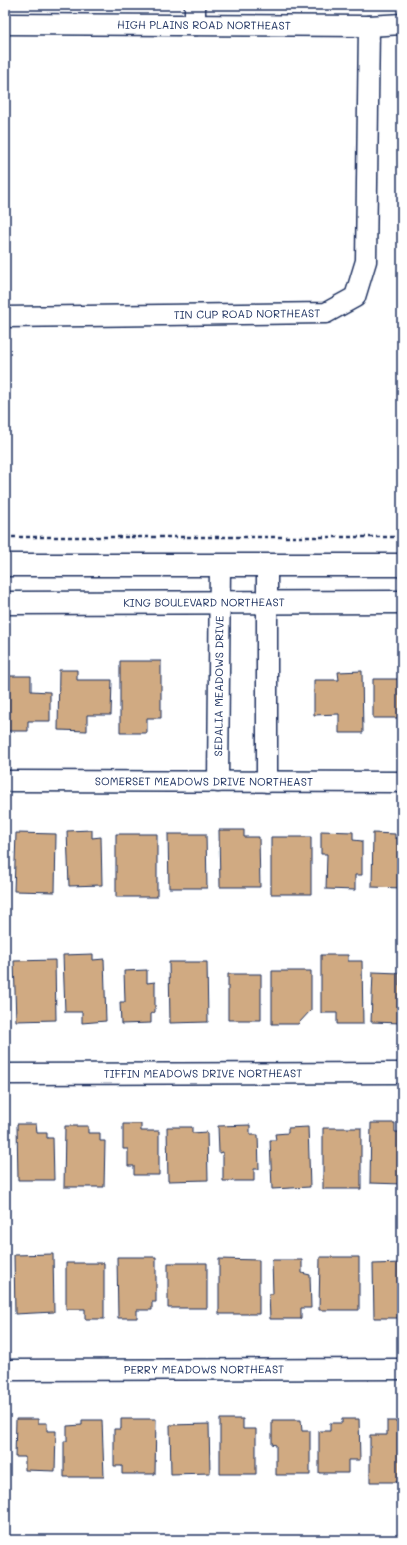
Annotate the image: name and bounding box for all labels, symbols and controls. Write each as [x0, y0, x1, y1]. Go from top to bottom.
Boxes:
street label: HIGH PLAINS ROAD NORTHEAST [117, 17, 291, 33]
street label: TIN CUP ROAD NORTHEAST [174, 305, 320, 322]
street label: KING BOULEVARD NORTHEAST [123, 594, 285, 610]
street label: SEDALIA MEADOWS DRIVE [210, 616, 227, 756]
street label: SOMERSET MEADOWS DRIVE NORTHEAST [95, 773, 313, 789]
street label: TIFFIN MEADOWS DRIVE NORTHEAST [104, 1065, 302, 1081]
street label: PERRY MEADOWS NORTHEAST [124, 1361, 284, 1377]

